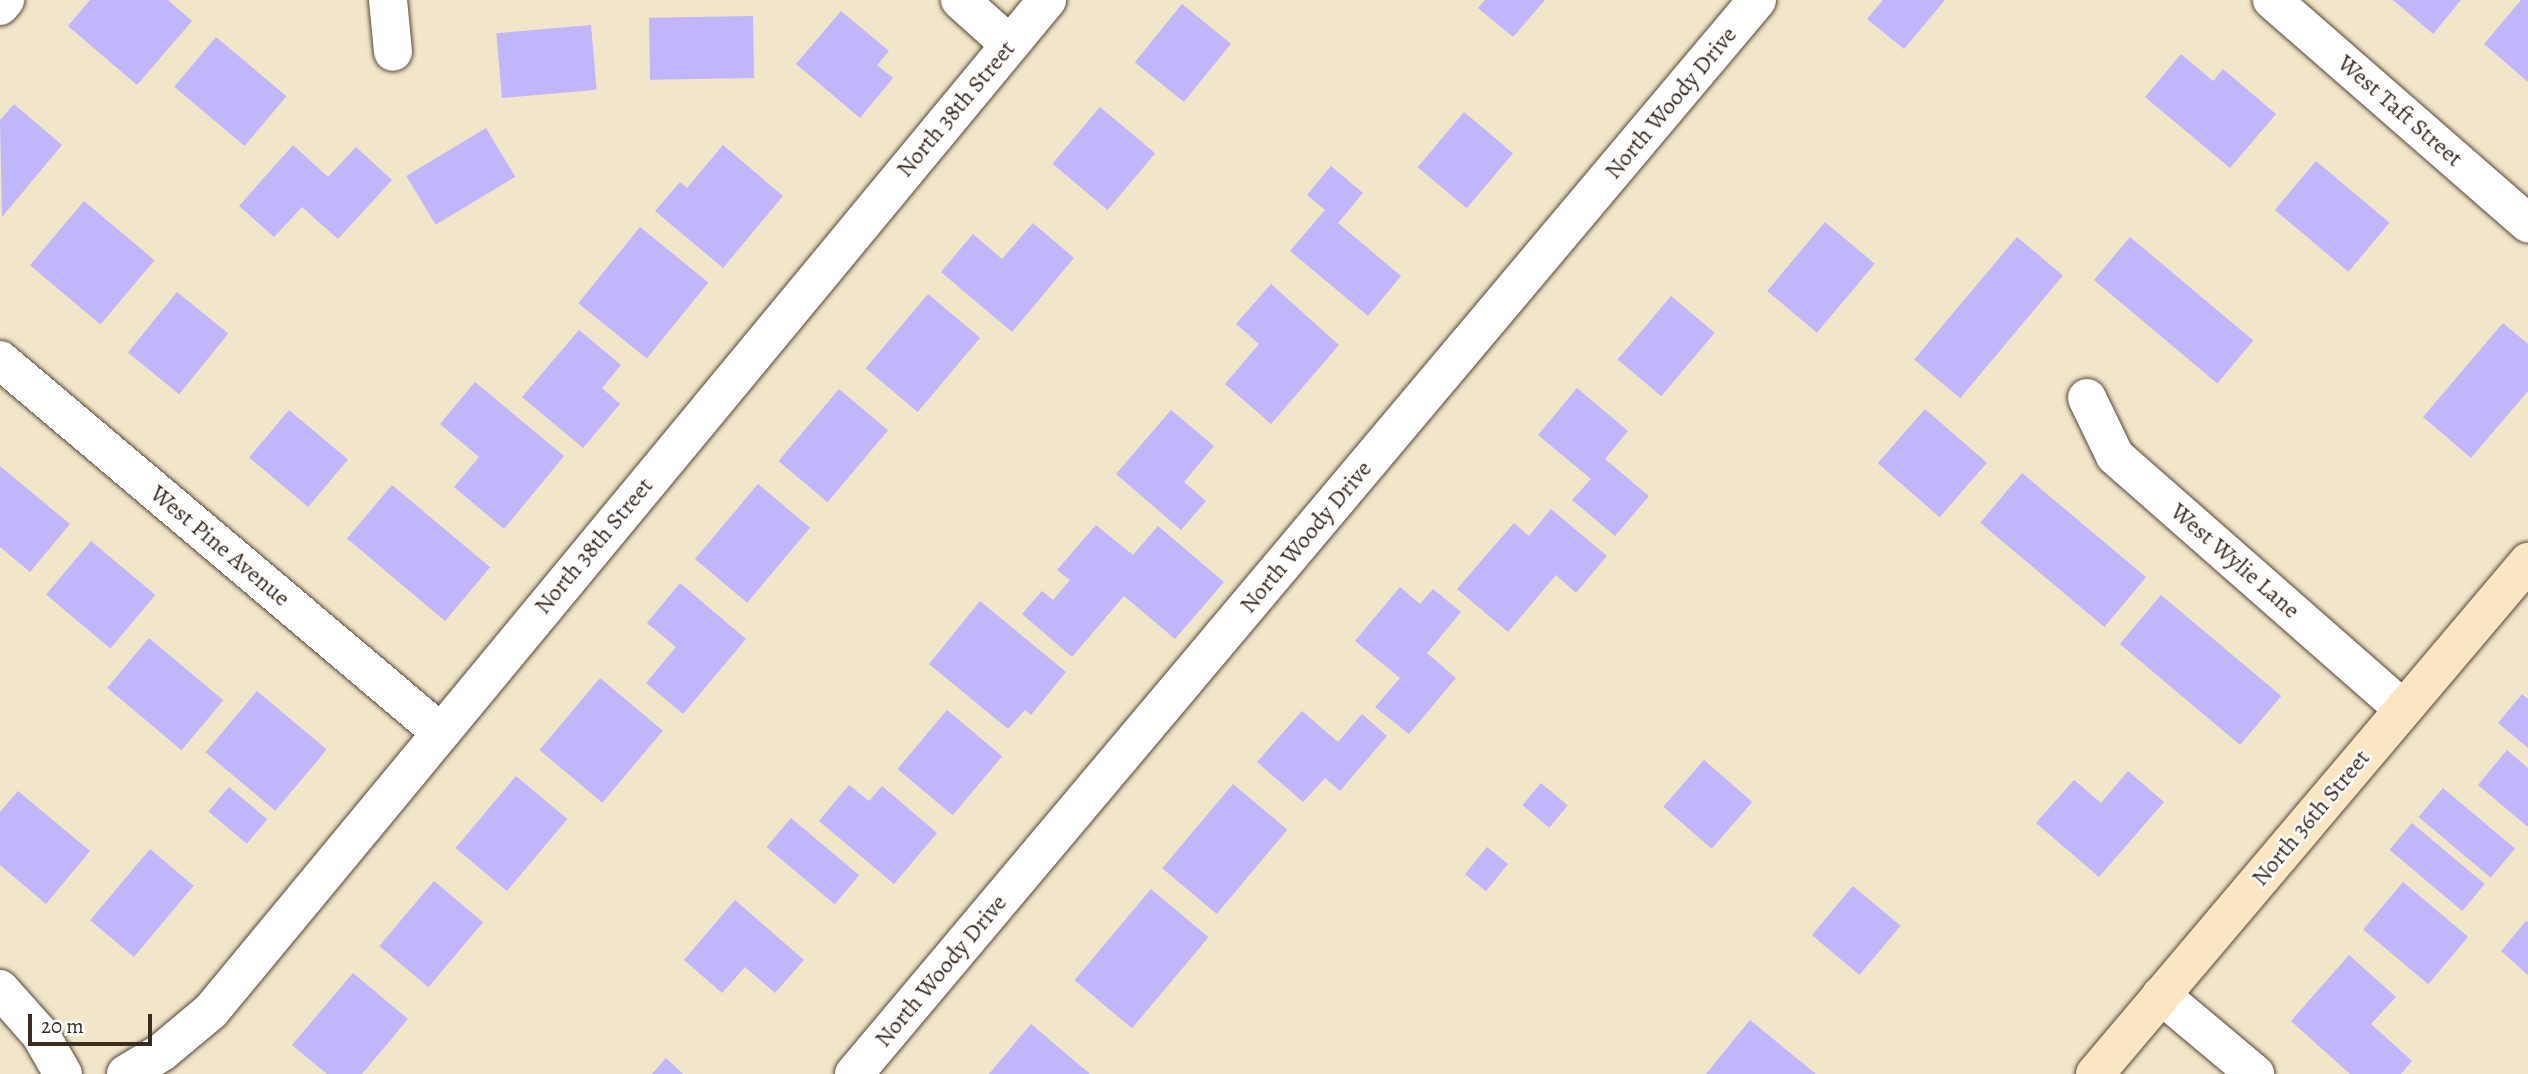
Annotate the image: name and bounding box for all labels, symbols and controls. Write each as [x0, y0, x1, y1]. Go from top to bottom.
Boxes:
street label: North Woody Drive [1599, 21, 1743, 185]
street label: North 38th Street [890, 35, 1022, 183]
street label: West Taft Street [2332, 49, 2468, 173]
street label: North Woody Drive [1234, 455, 1378, 619]
street label: North 38th Street [528, 472, 660, 620]
street label: West Pine Avenue [144, 479, 296, 613]
street label: West Wylie Lane [2165, 497, 2305, 625]
street label: North 36th Street [2246, 744, 2376, 892]
street label: North Woody Drive [869, 889, 1013, 1053]
scale bar [32, 1000, 156, 1044]
text: 20 m [41, 1012, 84, 1040]

